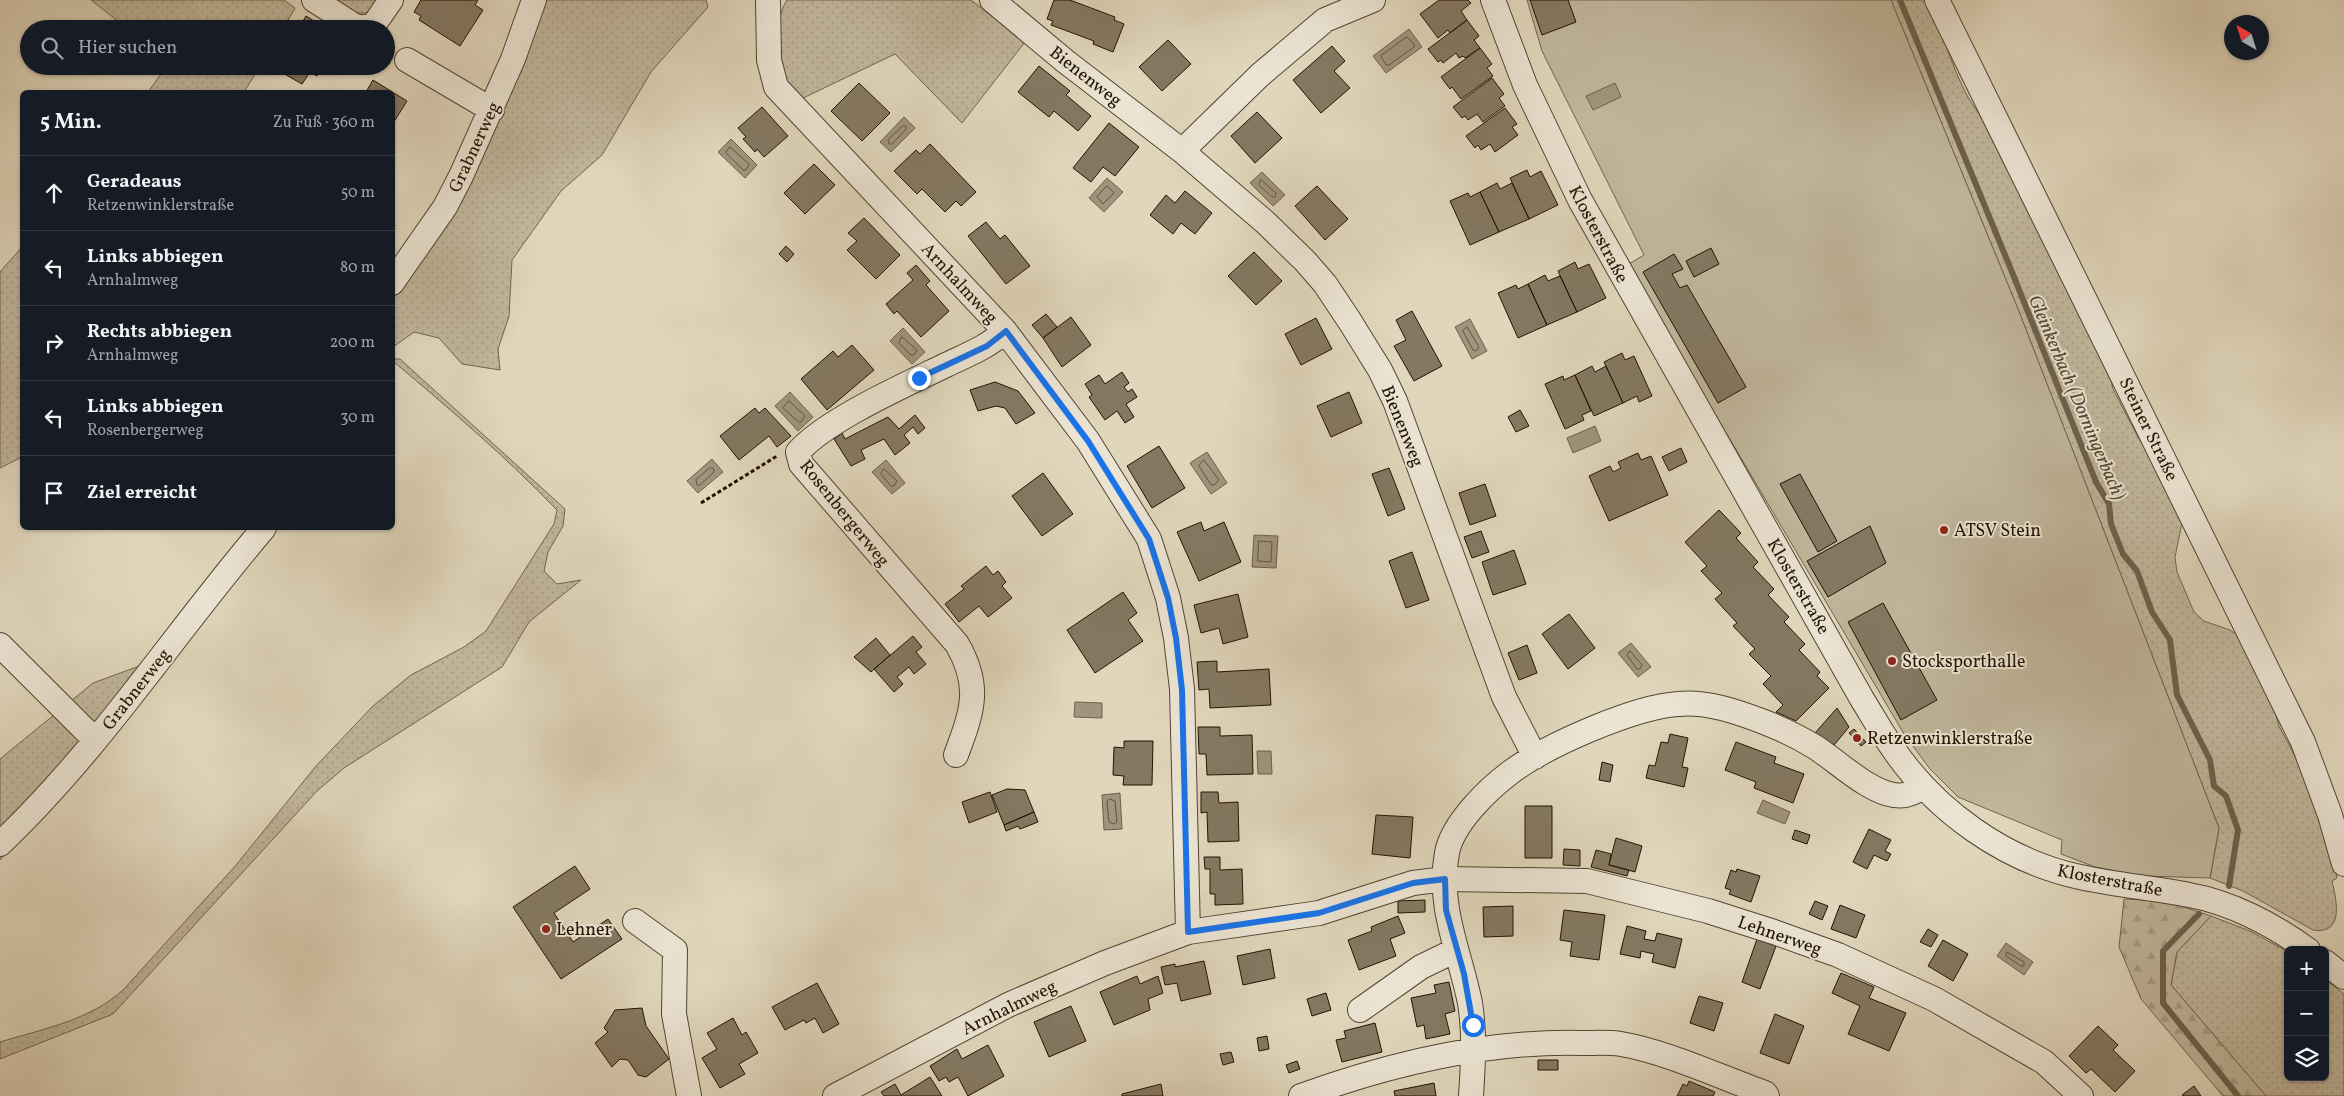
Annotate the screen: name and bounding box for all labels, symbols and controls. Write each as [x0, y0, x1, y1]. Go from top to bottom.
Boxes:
north arrow [2224, 15, 2269, 60]
search box [20, 20, 395, 75]
icon: search [38, 34, 66, 62]
text: Hier suchen [78, 35, 177, 61]
street label: Bienenweg [1044, 41, 1127, 113]
street label: Grabnerweg [443, 98, 507, 197]
text: 5 Min. [40, 108, 102, 137]
text: Zu Fuß · 360 m [273, 112, 375, 134]
text: Geradeaus [87, 169, 182, 195]
icon: ahead [40, 179, 68, 207]
text: 50 m [341, 182, 375, 204]
street label: Klosterstraße [1562, 182, 1634, 288]
text: Retzenwinklerstraße [87, 195, 234, 217]
street label: Arnhalmweg [915, 238, 1003, 330]
text: Links abbiegen [87, 244, 224, 270]
icon: left [40, 254, 68, 282]
text: 80 m [340, 257, 375, 279]
text: Arnhalmweg [87, 270, 178, 292]
water label: Gleinkerbach (Dorningerbach) [2021, 291, 2131, 505]
text: Rechts abbiegen [87, 319, 232, 345]
icon: right [40, 329, 68, 357]
text: 200 m [330, 332, 375, 354]
text: Arnhalmweg [87, 345, 178, 367]
route end [908, 367, 931, 390]
street label: Steiner Straße [2112, 374, 2184, 486]
street label: Bienenweg [1374, 382, 1429, 471]
text: Links abbiegen [87, 394, 224, 420]
icon: left [40, 404, 68, 432]
text: 30 m [340, 407, 375, 429]
text: Rosenbergerweg [87, 420, 204, 442]
street label: Rosenbergerweg [793, 455, 895, 573]
icon: arrive [40, 479, 68, 507]
text: Ziel erreicht [87, 480, 197, 506]
place label: ATSV Stein [1954, 519, 2041, 544]
marker: ATSV Stein [1938, 524, 1950, 536]
street label: Klosterstraße [1760, 534, 1835, 639]
street label: Grabnerweg [97, 644, 177, 736]
place label: Stocksporthalle [1902, 650, 2026, 675]
marker: Stocksporthalle [1886, 655, 1898, 667]
place label: Retzenwinklerstraße [1867, 727, 2033, 752]
marker: Retzenwinklerstraße [1851, 732, 1863, 744]
street label: Klosterstraße [2055, 859, 2165, 904]
street label: Lehnerweg [1734, 910, 1825, 963]
place label: Lehner [556, 918, 613, 943]
marker: Lehner [540, 923, 552, 935]
map controls [2284, 946, 2329, 1081]
button: + [2284, 946, 2329, 991]
street label: Arnhalmweg [958, 975, 1061, 1042]
button: − [2284, 991, 2329, 1036]
route start [1462, 1014, 1485, 1037]
button: layers [2284, 1036, 2329, 1081]

